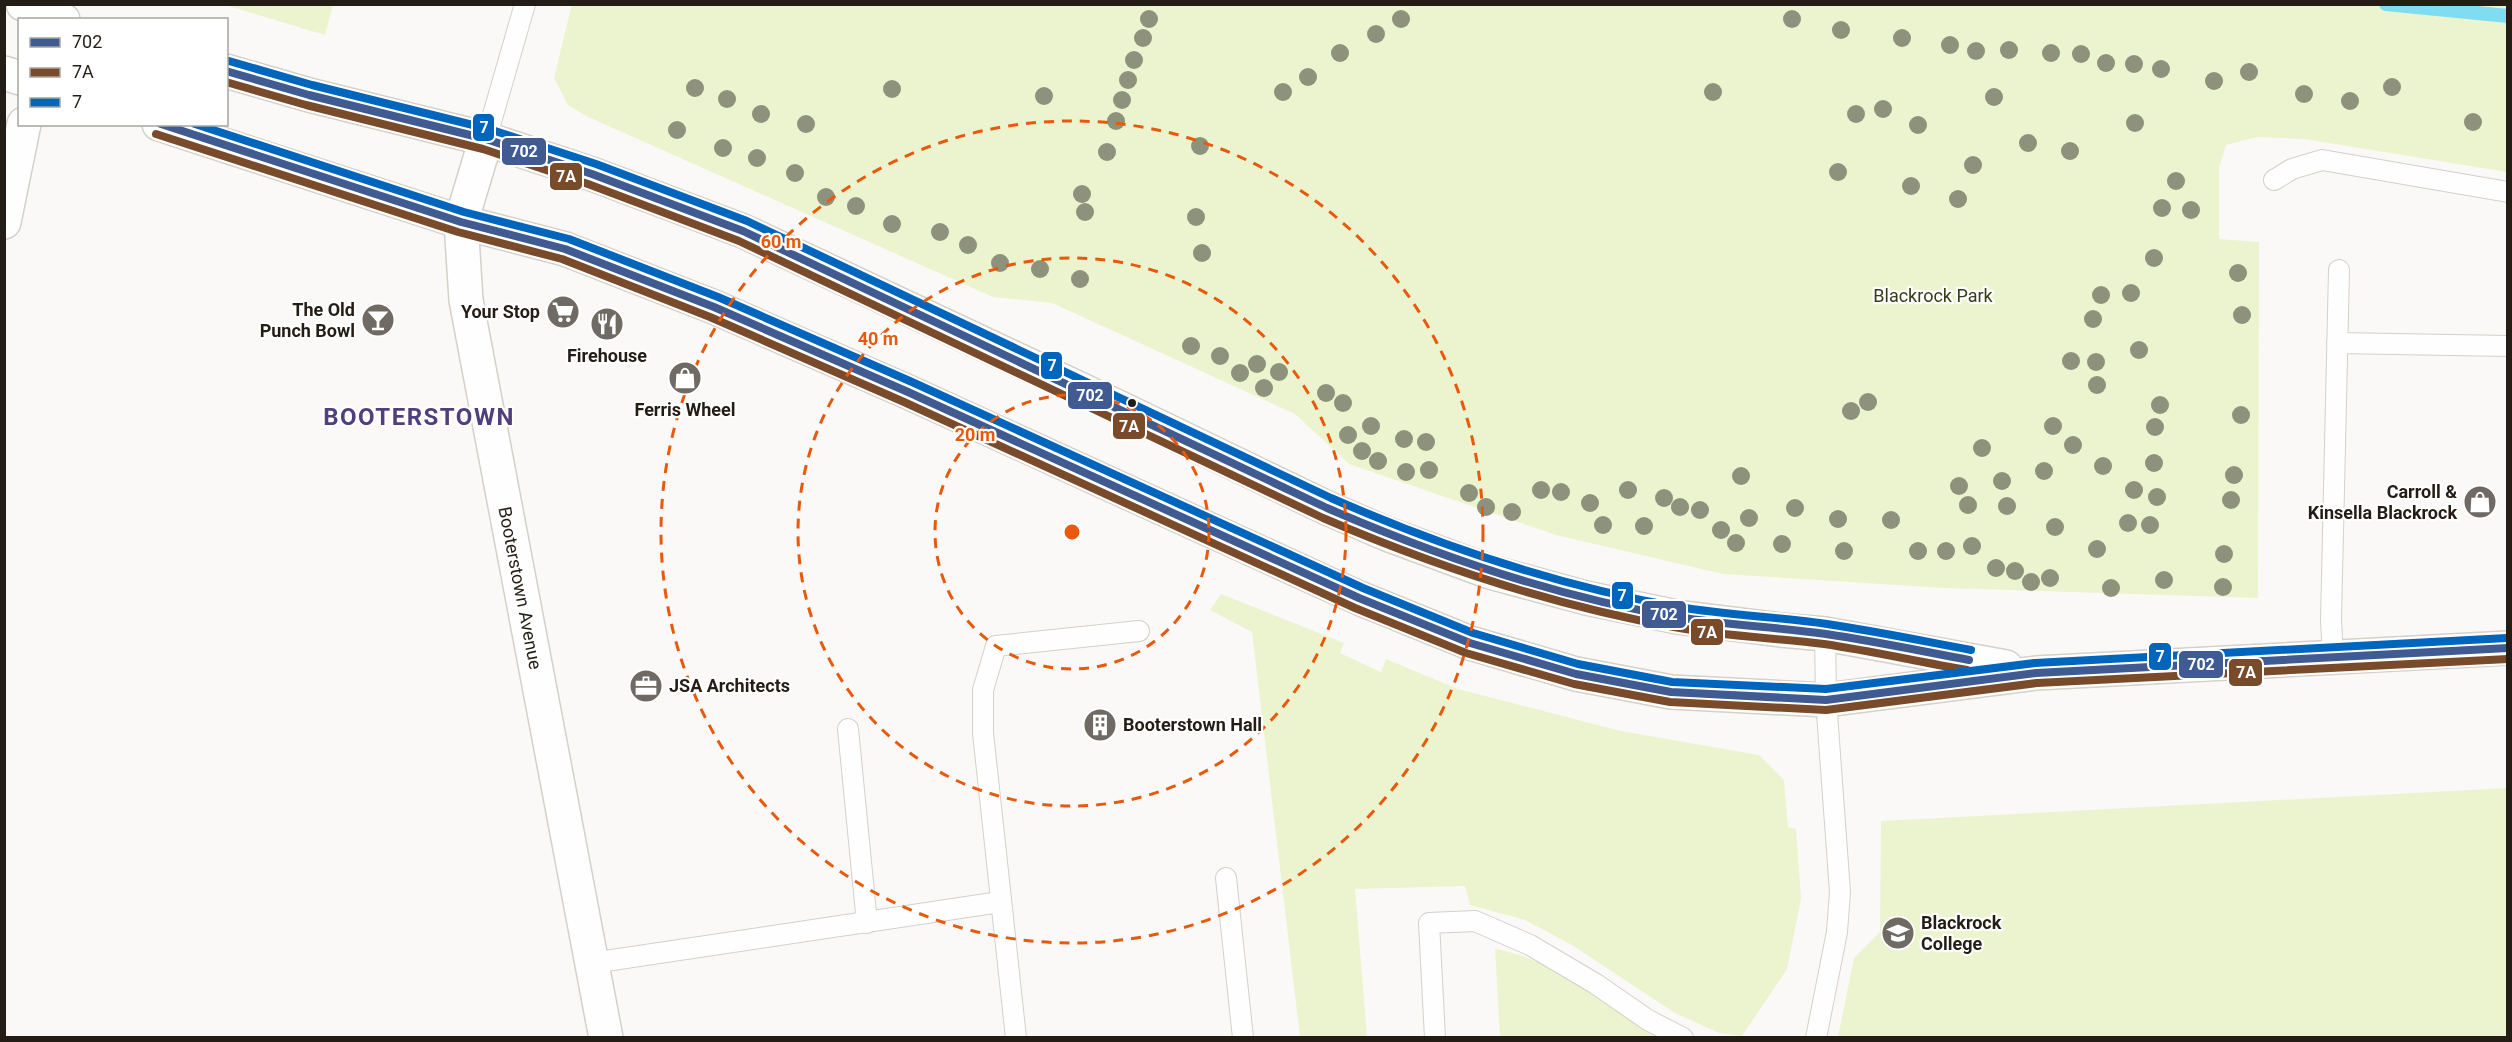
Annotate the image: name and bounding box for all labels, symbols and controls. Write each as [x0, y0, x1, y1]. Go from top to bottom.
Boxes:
legend [18, 18, 228, 126]
text: 702 [72, 31, 102, 52]
text: 7A [72, 61, 94, 82]
text: 7 [72, 91, 82, 112]
line badge: 7 [472, 113, 495, 142]
text: 7 [479, 118, 489, 137]
line badge: 702 [501, 137, 547, 166]
text: 702 [510, 142, 538, 161]
line badge: 7A [549, 162, 583, 191]
text: 7A [556, 167, 576, 186]
text: 60 m [761, 231, 801, 252]
park label: Blackrock Park [1873, 285, 1994, 306]
supermarket icon: Your Stop [545, 294, 581, 330]
place label: The Old Punch Bowl [260, 299, 355, 341]
place label: Your Stop [461, 301, 540, 322]
bar icon: The Old Punch Bowl [360, 302, 396, 338]
restaurant icon: Firehouse [589, 306, 625, 342]
text: 40 m [858, 328, 898, 349]
place label: Firehouse [567, 345, 647, 366]
line badge: 7 [1040, 351, 1063, 380]
text: 7 [1047, 356, 1057, 375]
shop icon: Ferris Wheel [667, 360, 703, 396]
line badge: 702 [1067, 381, 1113, 410]
text: 702 [1076, 386, 1104, 405]
unlabelled marker [1126, 397, 1138, 409]
place label: Ferris Wheel [634, 399, 736, 420]
district label: BOOTERSTOWN [323, 403, 515, 431]
line badge: 7A [1112, 412, 1146, 440]
text: 7A [1119, 417, 1139, 436]
text: 20 m [955, 424, 995, 445]
place label: Carroll & Kinsella Blackrock [2308, 481, 2457, 523]
shop icon: Carroll & Kinsella Blackrock [2462, 484, 2498, 520]
street label: Booterstown Avenue [494, 505, 547, 671]
centre of rings [1062, 522, 1082, 542]
line badge: 7 [1611, 581, 1634, 610]
text: 7 [1617, 586, 1627, 605]
line badge: 702 [1641, 600, 1687, 629]
text: 702 [1650, 605, 1678, 624]
line badge: 7A [1690, 618, 1724, 646]
text: 7A [1697, 623, 1717, 642]
line badge: 7 [2148, 642, 2172, 671]
text: 7 [2155, 647, 2165, 666]
line badge: 702 [2178, 650, 2224, 679]
text: 702 [2187, 655, 2215, 674]
line badge: 7A [2228, 658, 2263, 687]
text: 7A [2236, 663, 2256, 682]
office icon: JSA Architects [628, 668, 664, 704]
place label: JSA Architects [669, 675, 790, 696]
building icon: Booterstown Hall [1082, 707, 1118, 743]
place label: Booterstown Hall [1123, 714, 1262, 735]
place label: Blackrock College [1921, 912, 2002, 954]
school or university icon: Blackrock College [1880, 915, 1916, 951]

